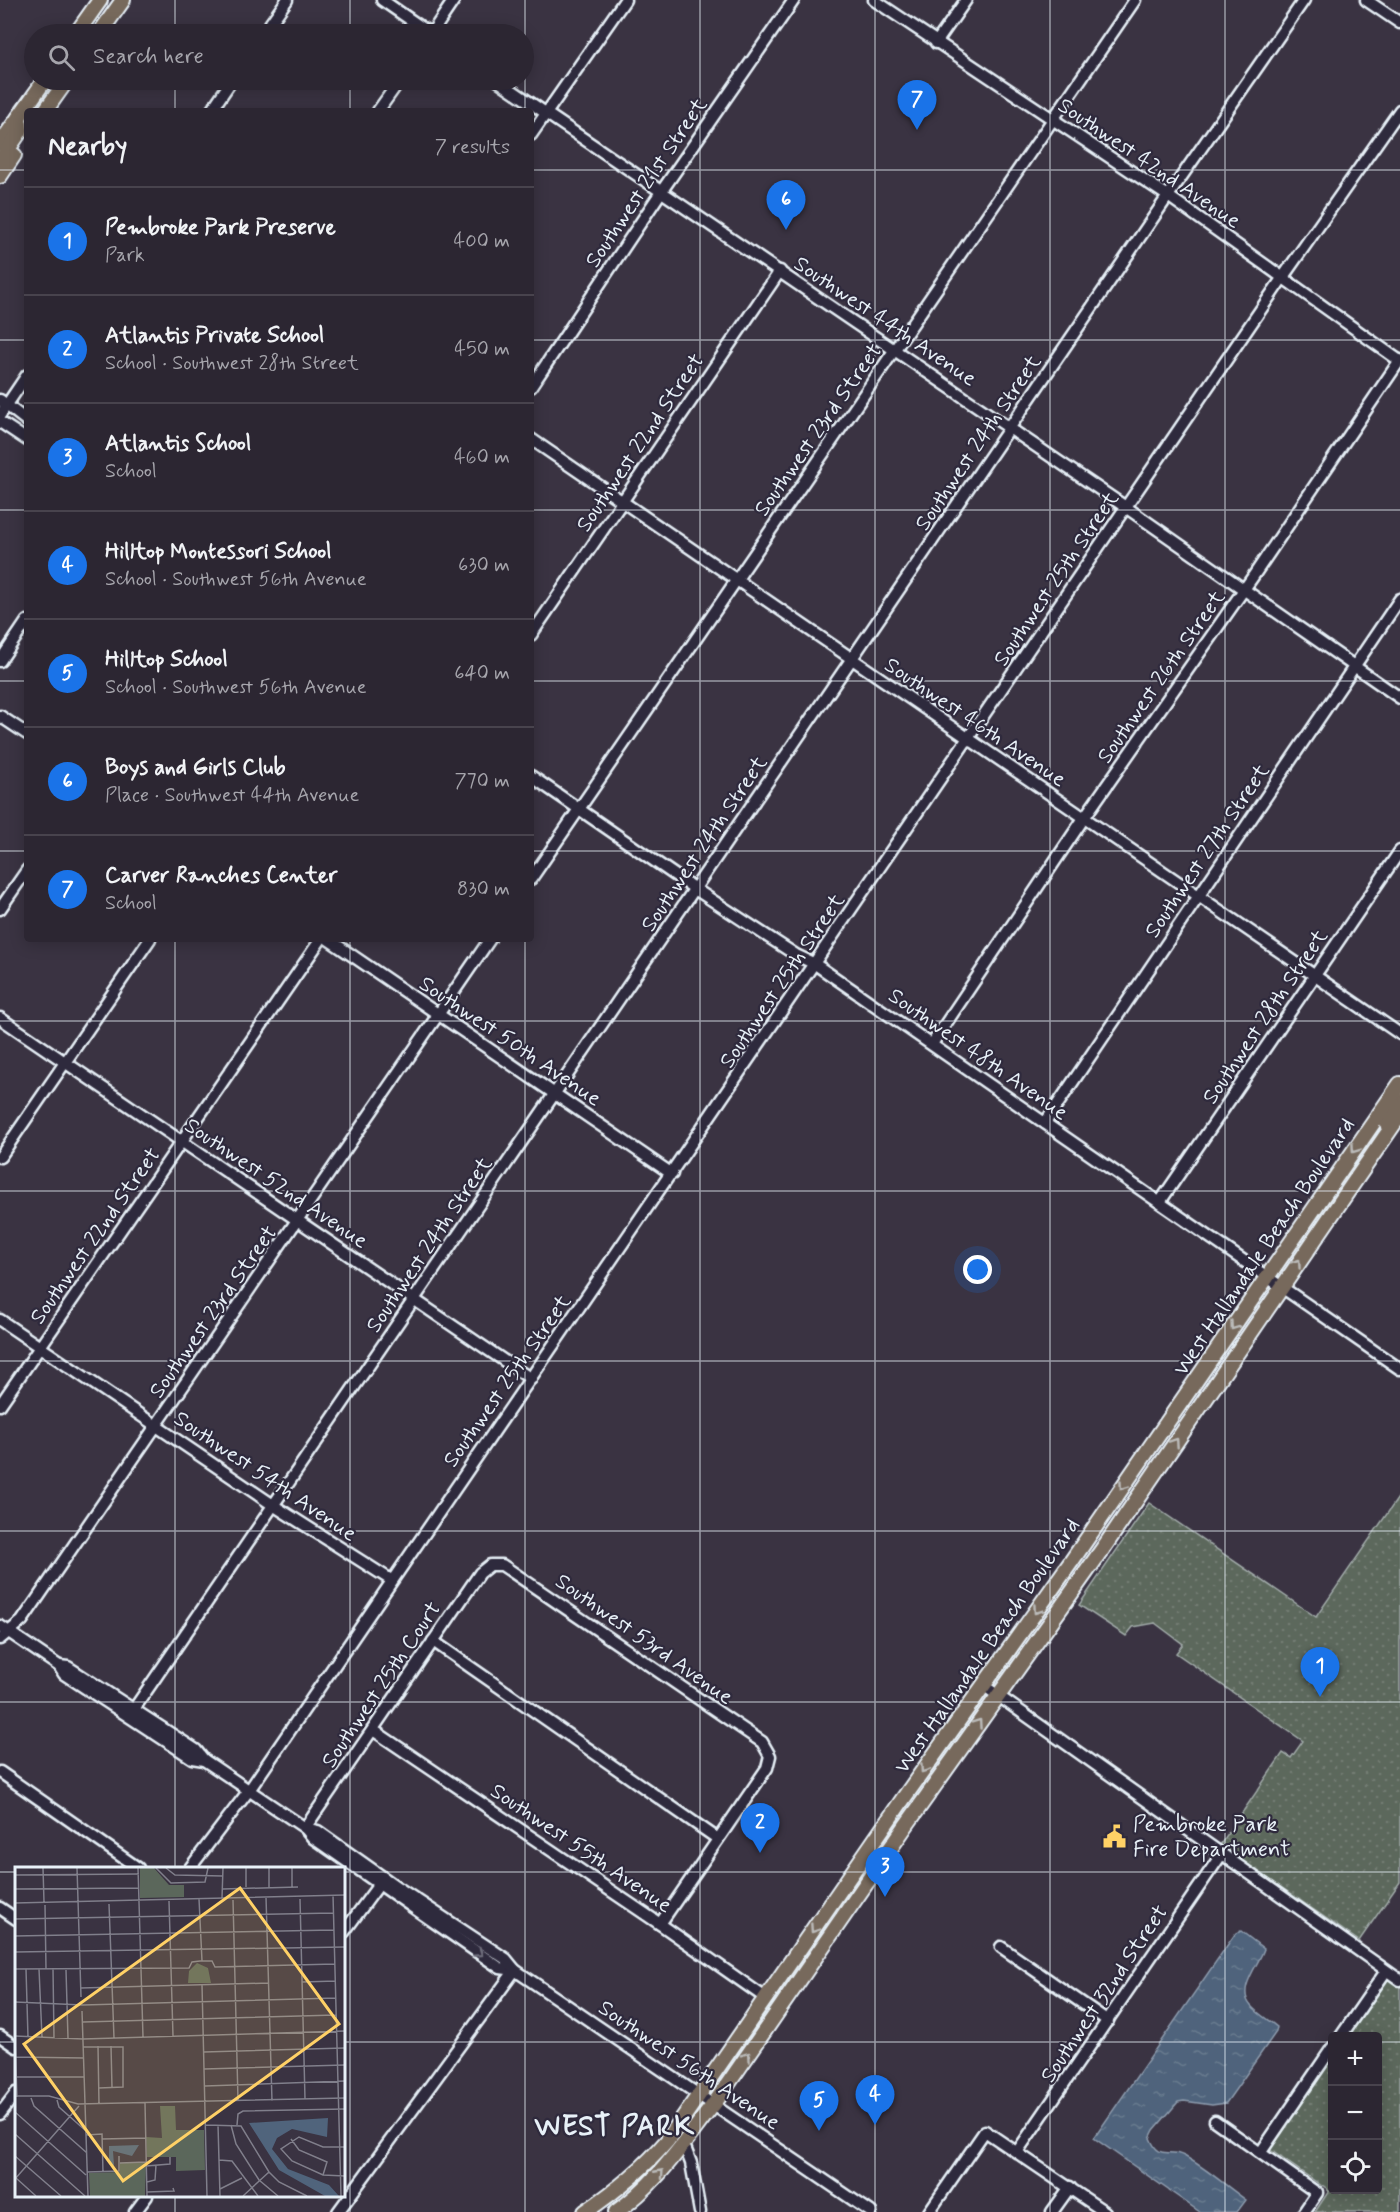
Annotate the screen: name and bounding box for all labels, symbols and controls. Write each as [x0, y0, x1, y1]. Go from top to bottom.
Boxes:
search box [24, 24, 534, 90]
icon: search [45, 41, 78, 74]
text: Search here [93, 43, 204, 71]
pin: 7 [898, 80, 936, 130]
street label: Southwest 42nd Avenue [1052, 92, 1246, 235]
street label: Southwest 21st Street [579, 93, 714, 274]
text: Nearby [48, 130, 127, 164]
text: 7 results [435, 134, 510, 161]
pin: 6 [766, 180, 806, 230]
text: Pembroke Park Preserve [105, 214, 336, 242]
text: 1 [63, 228, 72, 255]
text: 400 m [454, 228, 510, 255]
text: Park [105, 242, 145, 269]
street label: Southwest 44th Avenue [788, 250, 982, 393]
text: Atlantis Private School [105, 322, 324, 350]
text: 2 [63, 336, 72, 363]
text: 450 m [454, 336, 510, 363]
street label: Southwest 23rd Street [748, 338, 889, 522]
street label: Southwest 22nd Street [570, 348, 711, 538]
text: School · Southwest 28th Street [105, 350, 359, 377]
street label: Southwest 24th Street [909, 350, 1048, 537]
text: Atlantis School [105, 430, 251, 458]
text: 3 [63, 444, 72, 471]
text: 460 m [454, 444, 510, 471]
text: School [105, 458, 157, 485]
street label: Southwest 25th Street [988, 486, 1126, 672]
text: Hilltop Montessori School [105, 538, 332, 566]
text: 4 [62, 552, 73, 579]
text: 630 m [458, 552, 510, 579]
text: School · Southwest 56th Avenue [105, 566, 367, 593]
street label: Southwest 26th Street [1091, 585, 1232, 769]
text: Hilltop School [105, 646, 228, 674]
street label: Southwest 46th Avenue [879, 651, 1071, 794]
text: 5 [62, 660, 74, 687]
text: 640 m [454, 660, 510, 687]
text: School · Southwest 56th Avenue [105, 674, 367, 701]
street label: Southwest 24th Street [635, 751, 774, 938]
text: Boys and Girls Club [105, 754, 285, 782]
street label: Southwest 27th Street [1139, 759, 1276, 944]
text: 6 [62, 768, 73, 795]
text: 770 m [454, 768, 510, 795]
text: Place · Southwest 44th Avenue [105, 782, 359, 809]
text: Carver Ranches Center [105, 862, 337, 890]
text: 7 [61, 876, 74, 903]
text: 830 m [457, 876, 510, 903]
street label: Southwest 25th Street [714, 888, 852, 1074]
text: School [105, 890, 157, 917]
street label: Southwest 28th Street [1197, 924, 1335, 1110]
street label: Southwest 50th Avenue [413, 970, 607, 1113]
street label: Southwest 48th Avenue [882, 982, 1073, 1127]
street label: Southwest 52nd Avenue [179, 1112, 373, 1256]
street label: West Hallandale Beach Boulevard [1168, 1113, 1362, 1382]
street label: Southwest 22nd Street [24, 1142, 167, 1330]
one-way arrow [1351, 1142, 1362, 1153]
street label: Southwest 24th Street [360, 1152, 499, 1339]
street label: Southwest 23rd Street [143, 1220, 284, 1404]
your location [963, 1255, 992, 1284]
one-way arrow [1290, 1259, 1301, 1270]
street label: Southwest 25th Street [437, 1289, 578, 1473]
one-way arrow [1230, 1319, 1241, 1330]
street label: Southwest 54th Avenue [168, 1405, 362, 1548]
one-way arrow [1168, 1437, 1179, 1448]
one-way arrow [1119, 1479, 1130, 1490]
street label: West Hallandale Beach Boulevard [889, 1513, 1087, 1779]
street label: Southwest 53rd Avenue [549, 1568, 738, 1712]
street label: Southwest 25th Court [316, 1597, 448, 1774]
one-way arrow [1033, 1603, 1044, 1614]
pin: 1 [1300, 1648, 1340, 1697]
one-way arrow [971, 1719, 982, 1730]
one-way arrow [920, 1762, 931, 1773]
street label: Southwest 55th Avenue [485, 1777, 677, 1920]
pin: 2 [740, 1804, 780, 1853]
place label: Pembroke Park Fire Department [1133, 1811, 1290, 1864]
public building icon: Pembroke Park Fire Department [1102, 1823, 1128, 1849]
pin: 3 [866, 1848, 904, 1897]
inset map [15, 1867, 345, 2197]
street label: Southwest 32nd Street [1035, 1900, 1175, 2088]
one-way arrow [810, 1923, 821, 1934]
one-way arrow [473, 1946, 484, 1957]
street label: Southwest 56th Avenue [592, 1994, 785, 2137]
map controls [1328, 2032, 1382, 2194]
button: + [1328, 2032, 1382, 2086]
one-way arrow [740, 2052, 751, 2063]
pin: 4 [856, 2076, 894, 2125]
pin: 5 [800, 2082, 838, 2131]
button: − [1328, 2086, 1382, 2140]
district label: WEST PARK [534, 2109, 696, 2146]
button: locate [1328, 2140, 1382, 2194]
one-way arrow [652, 2170, 663, 2181]

